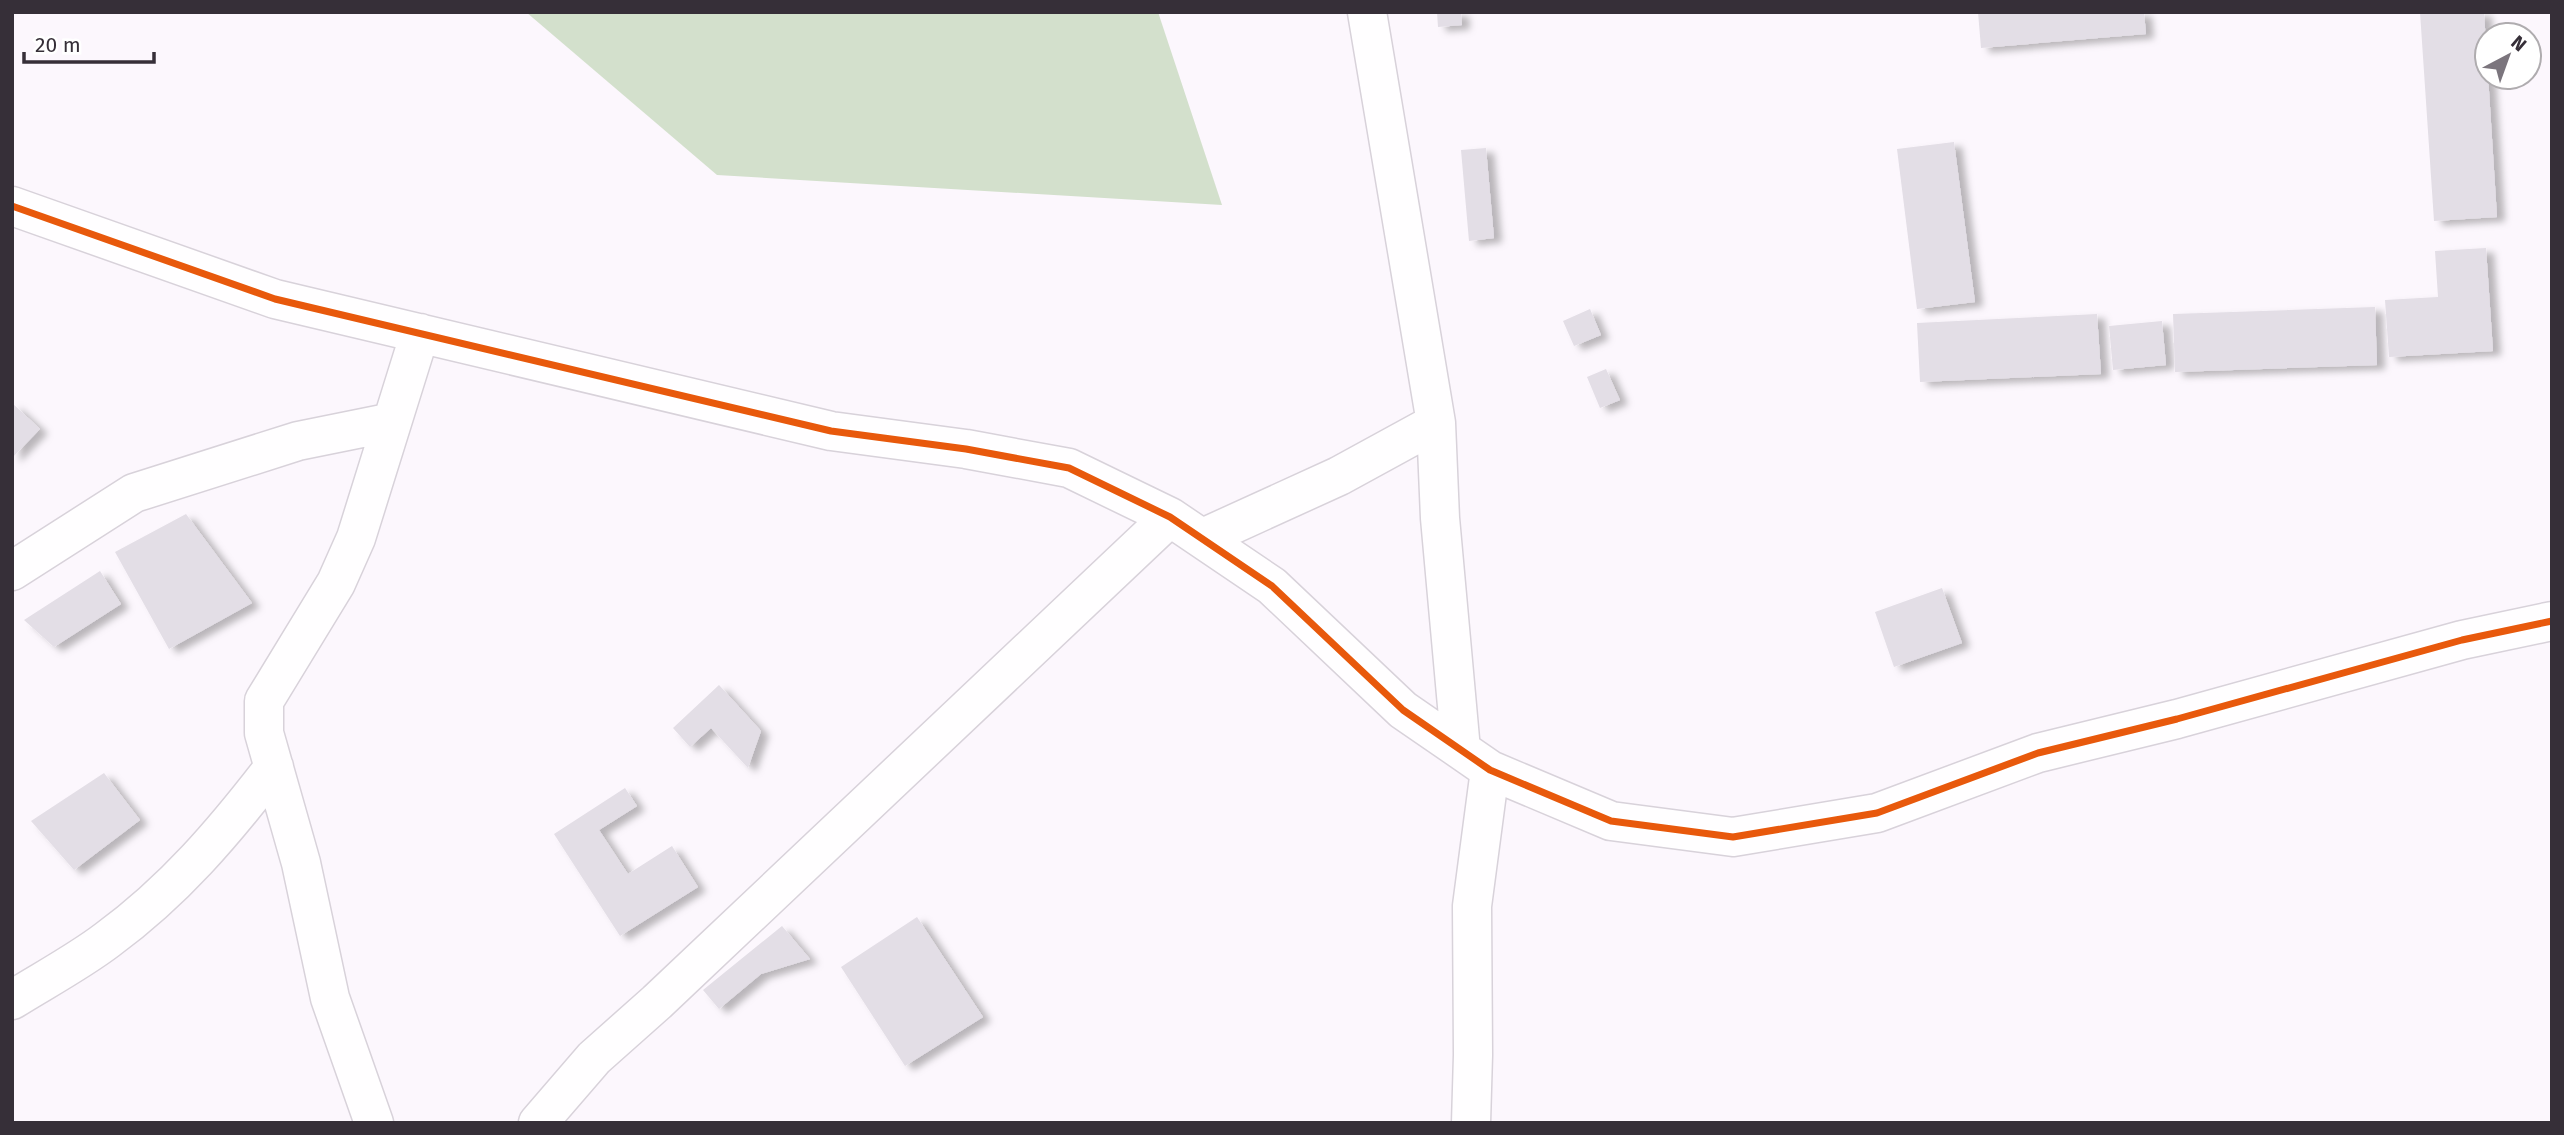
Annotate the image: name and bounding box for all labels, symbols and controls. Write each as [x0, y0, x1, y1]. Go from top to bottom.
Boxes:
scale bar [24, 21, 154, 65]
north arrow [2473, 21, 2543, 91]
text: N [2507, 31, 2531, 56]
text: 20 m [35, 32, 81, 58]

